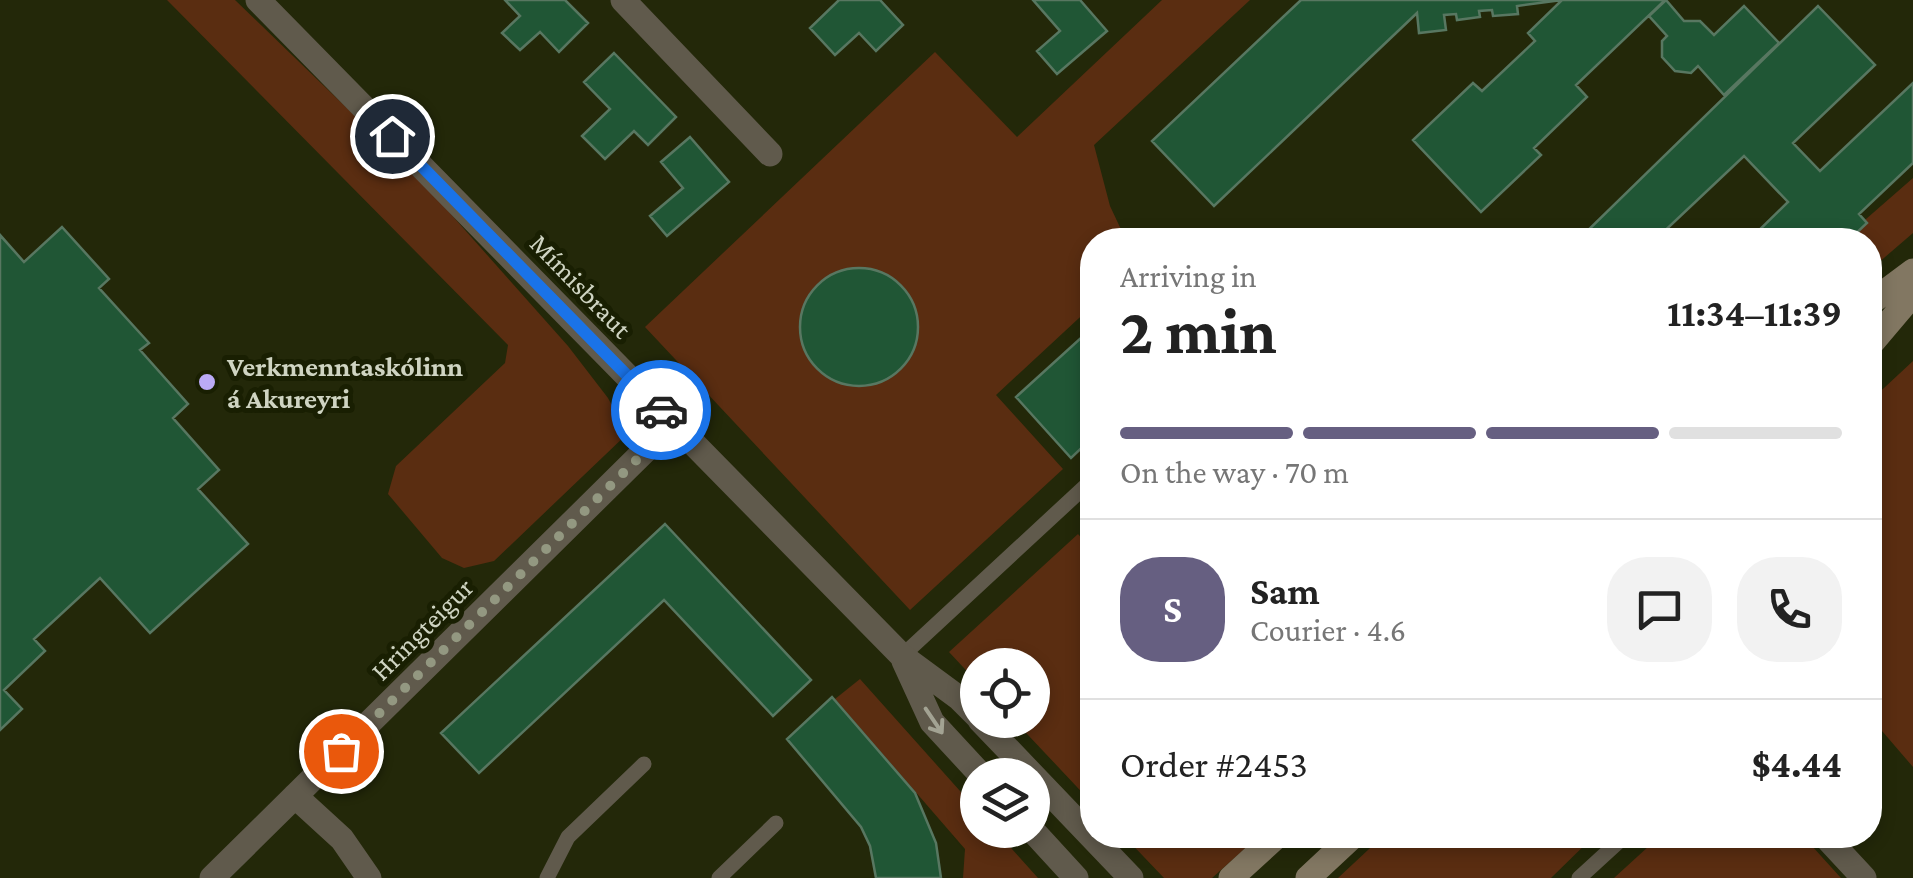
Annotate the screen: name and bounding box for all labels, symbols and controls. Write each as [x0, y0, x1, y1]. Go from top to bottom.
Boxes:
pin [350, 94, 435, 179]
icon: home [365, 109, 420, 164]
street label: Mímisbraut [524, 228, 639, 345]
text: Arriving in [1120, 258, 1257, 294]
text: 11:34–11:39 [1667, 292, 1842, 334]
text: 2 min [1120, 295, 1277, 367]
place label: Verkmenntaskólinn á Akureyri [226, 351, 463, 414]
courier [611, 360, 711, 460]
marker: Verkmenntaskólinn á Akureyri [196, 371, 218, 393]
icon: car [634, 383, 689, 438]
text: On the way · 70 m [1120, 454, 1349, 490]
button: chat [1607, 557, 1712, 662]
button: phone [1737, 557, 1842, 662]
text: Sam [1250, 570, 1320, 612]
street label: Hringteigur [365, 572, 479, 686]
text: S [1163, 588, 1182, 630]
text: Courier · 4.6 [1250, 612, 1406, 648]
map controls [960, 648, 1050, 848]
button: locate [960, 648, 1050, 738]
one-way arrow [924, 706, 945, 734]
pin [299, 709, 384, 794]
icon: bag [314, 724, 369, 779]
text: Order #2453 [1120, 743, 1308, 785]
text: $4.44 [1752, 743, 1842, 785]
button: layers [960, 758, 1050, 848]

